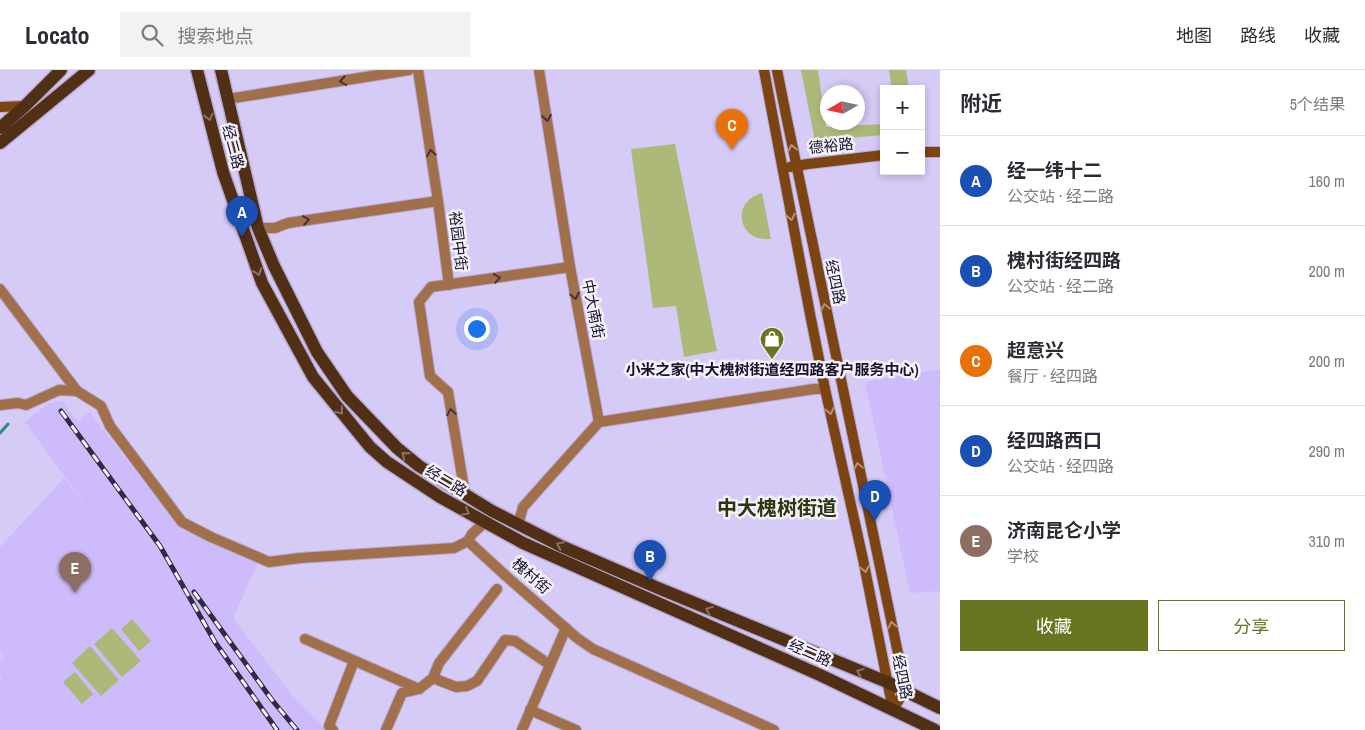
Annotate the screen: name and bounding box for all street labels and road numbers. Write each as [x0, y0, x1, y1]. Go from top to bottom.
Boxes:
street label: 经二路 [218, 122, 249, 171]
street label: 德裕路 [807, 133, 854, 158]
street label: 裕园中街 [444, 210, 473, 272]
street label: 经四路 [821, 258, 850, 306]
street label: 中大南街 [577, 277, 610, 340]
street label: 经二路 [422, 460, 471, 501]
street label: 槐村街 [507, 553, 555, 598]
street label: 经二路 [785, 634, 835, 671]
street label: 经四路 [888, 653, 917, 701]

